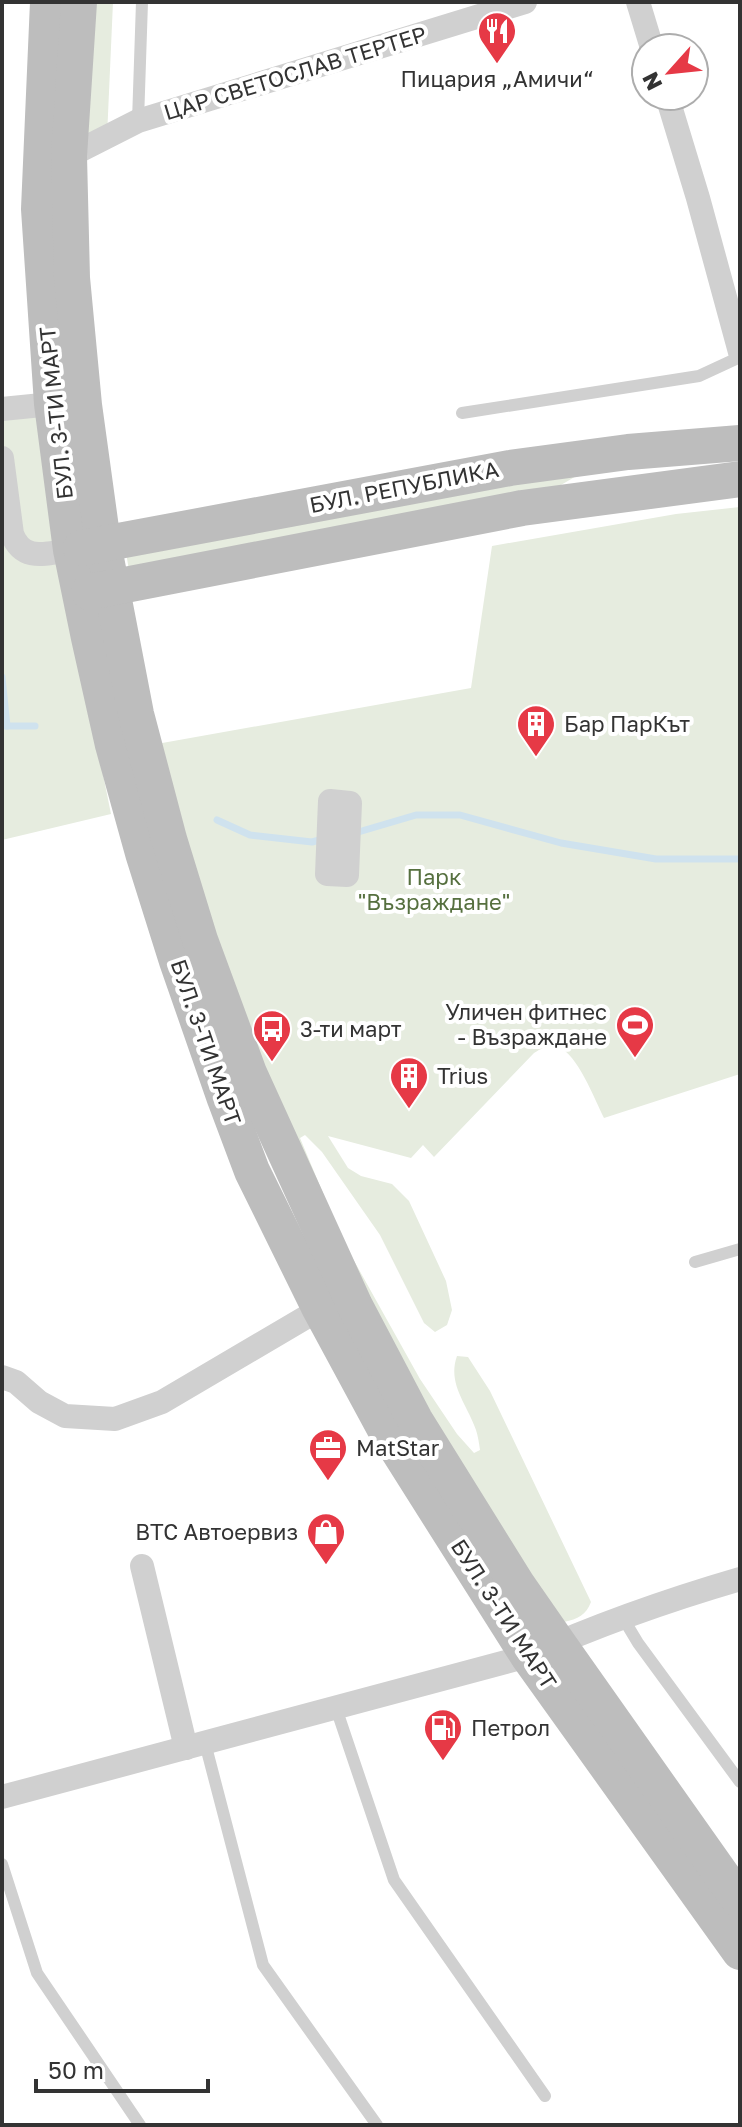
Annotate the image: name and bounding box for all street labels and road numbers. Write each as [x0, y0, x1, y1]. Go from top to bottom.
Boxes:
street label: ЦАР СВЕТОСЛАВ ТЕРТЕР [160, 20, 430, 125]
street label: БУЛ. 3-ТИ МАРТ [33, 325, 78, 501]
street label: БУЛ. РЕПУБЛИКА [307, 455, 501, 518]
street label: БУЛ. 3-ТИ МАРТ [165, 955, 248, 1129]
street label: БУЛ. 3-ТИ МАРТ [446, 1534, 563, 1694]

